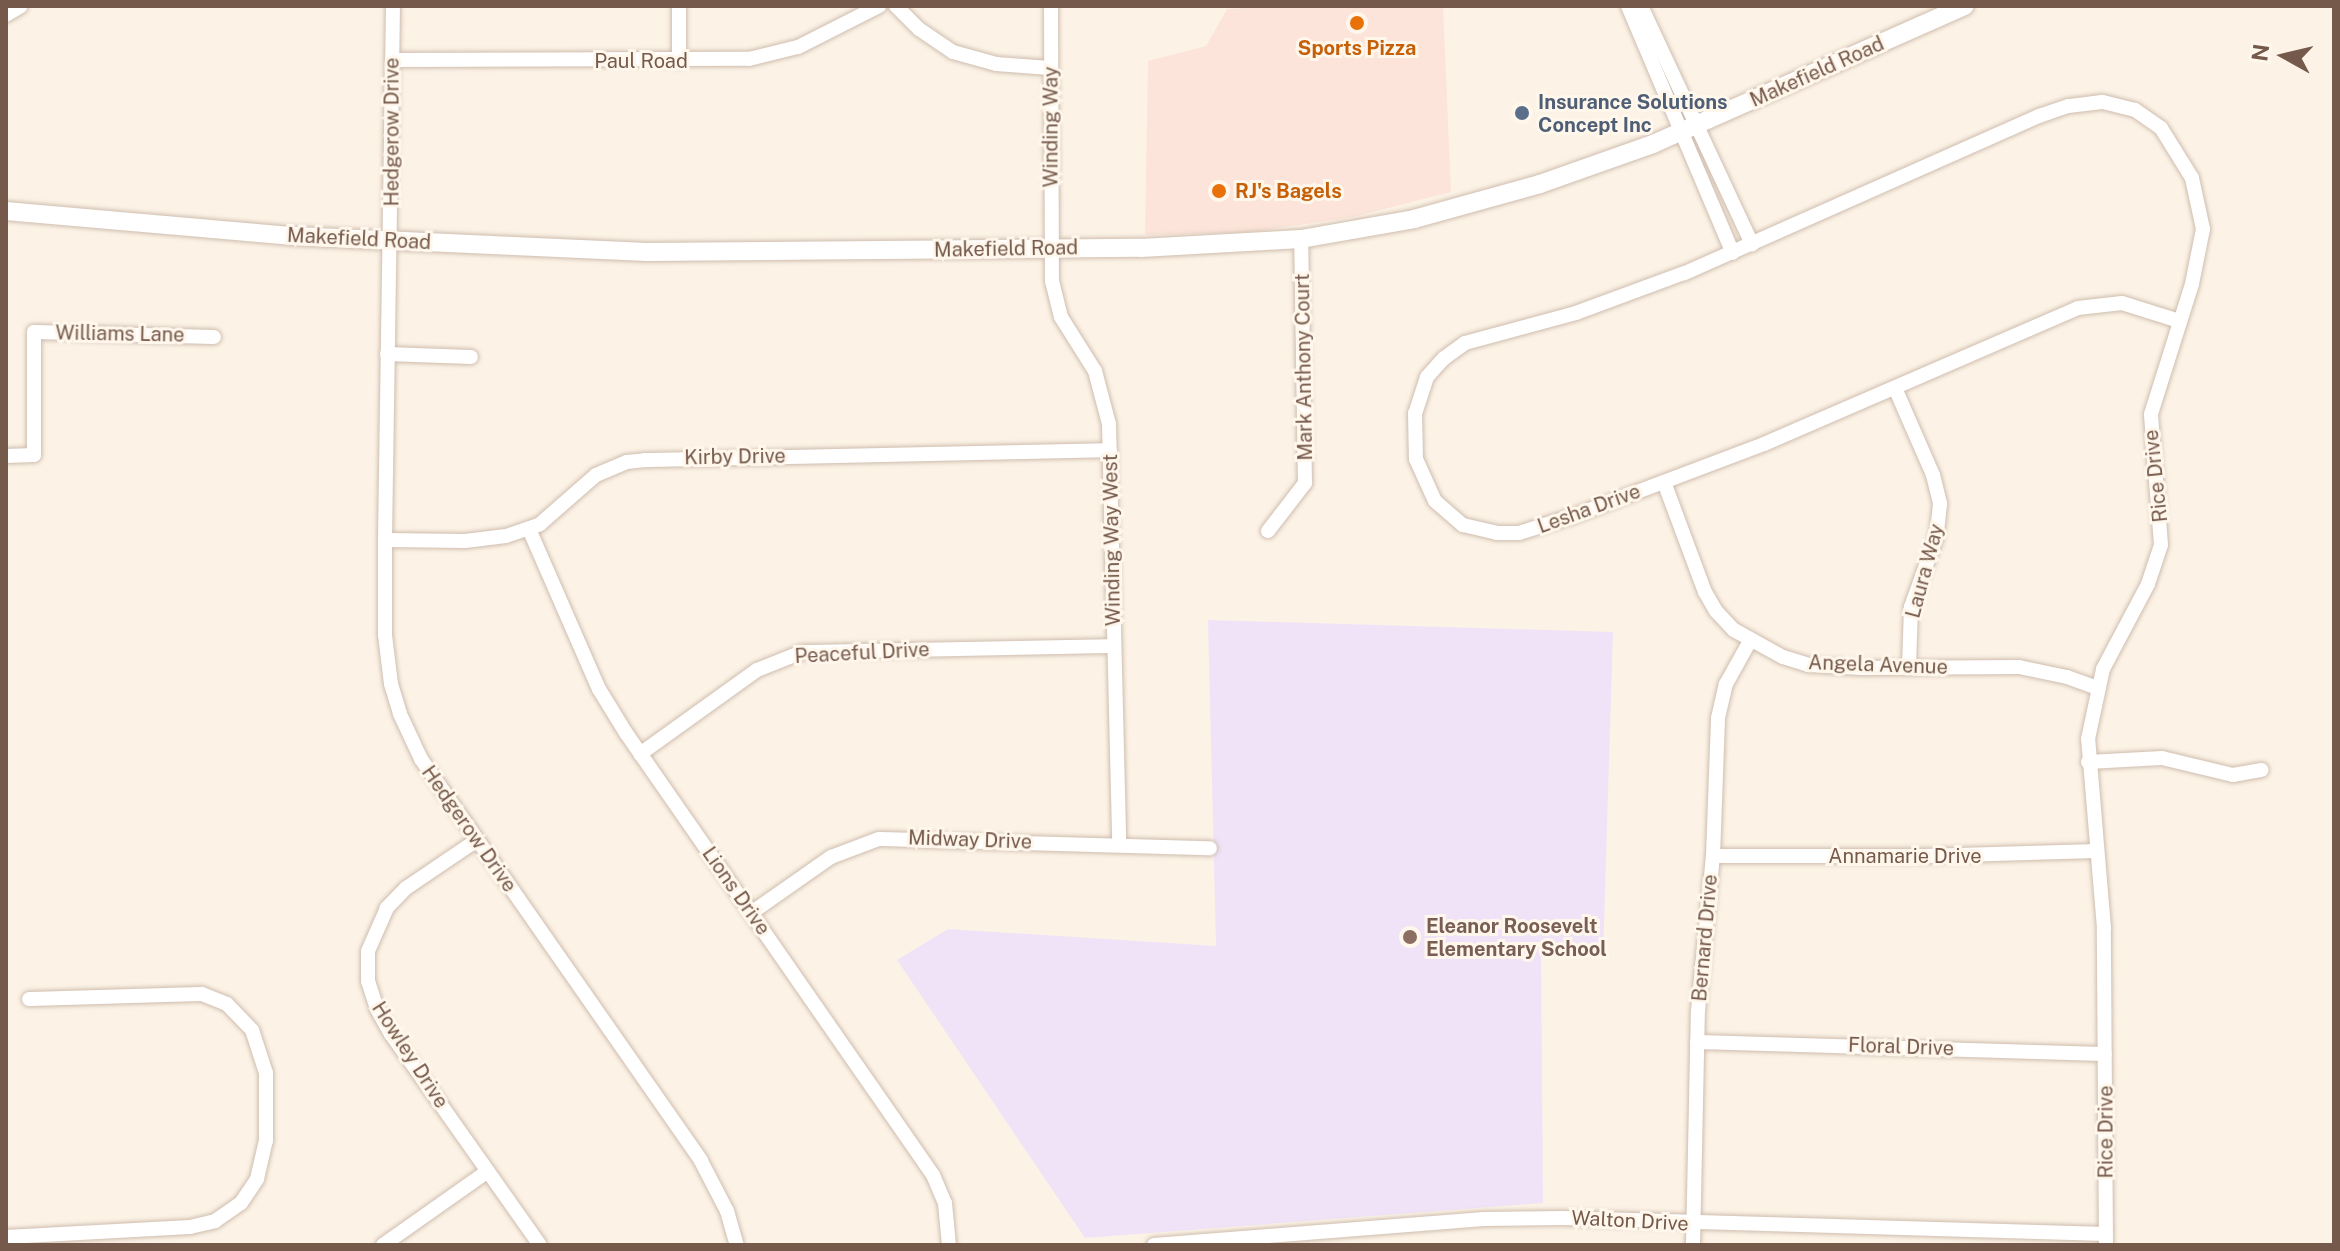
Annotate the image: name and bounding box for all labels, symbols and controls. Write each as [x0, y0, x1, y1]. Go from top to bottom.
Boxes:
marker: Sports Pizza [1348, 14, 1366, 32]
north arrow [2244, 16, 2324, 96]
street label: Makefield Road [1746, 32, 1888, 112]
place label: Sports Pizza [1297, 36, 1417, 60]
text: N [2246, 42, 2274, 63]
street label: Paul Road [594, 49, 688, 73]
street label: Hedgerow Drive [380, 57, 404, 207]
street label: Winding Way [1039, 66, 1063, 188]
place label: Insurance Solutions Concept Inc [1538, 90, 1728, 137]
marker: Insurance Solutions Concept Inc [1513, 104, 1531, 122]
place label: RJ's Bagels [1235, 179, 1342, 203]
marker: RJ's Bagels [1210, 182, 1228, 200]
street label: Makefield Road [286, 223, 432, 255]
street label: Makefield Road [934, 236, 1078, 262]
street label: Mark Anthony Court [1290, 273, 1318, 461]
street label: Williams Lane [55, 321, 185, 347]
street label: Rice Drive [2139, 428, 2173, 524]
street label: Kirby Drive [684, 444, 786, 470]
street label: Winding Way West [1098, 453, 1126, 627]
street label: Lesha Drive [1534, 479, 1644, 539]
street label: Laura Way [1901, 521, 1949, 621]
street label: Peaceful Drive [794, 637, 930, 669]
street label: Angela Avenue [1808, 651, 1948, 679]
street label: Hedgerow Drive [416, 761, 522, 897]
street label: Midway Drive [908, 826, 1032, 854]
street label: Lions Drive [697, 842, 775, 940]
street label: Annamarie Drive [1828, 844, 1982, 868]
street label: Bernard Drive [1687, 873, 1723, 1003]
place label: Eleanor Roosevelt Elementary School [1426, 914, 1607, 961]
marker: Eleanor Roosevelt Elementary School [1401, 928, 1419, 946]
street label: Howley Drive [367, 997, 453, 1113]
street label: Floral Drive [1848, 1033, 1954, 1061]
street label: Rice Drive [2094, 1085, 2118, 1179]
street label: Walton Drive [1571, 1206, 1689, 1236]

